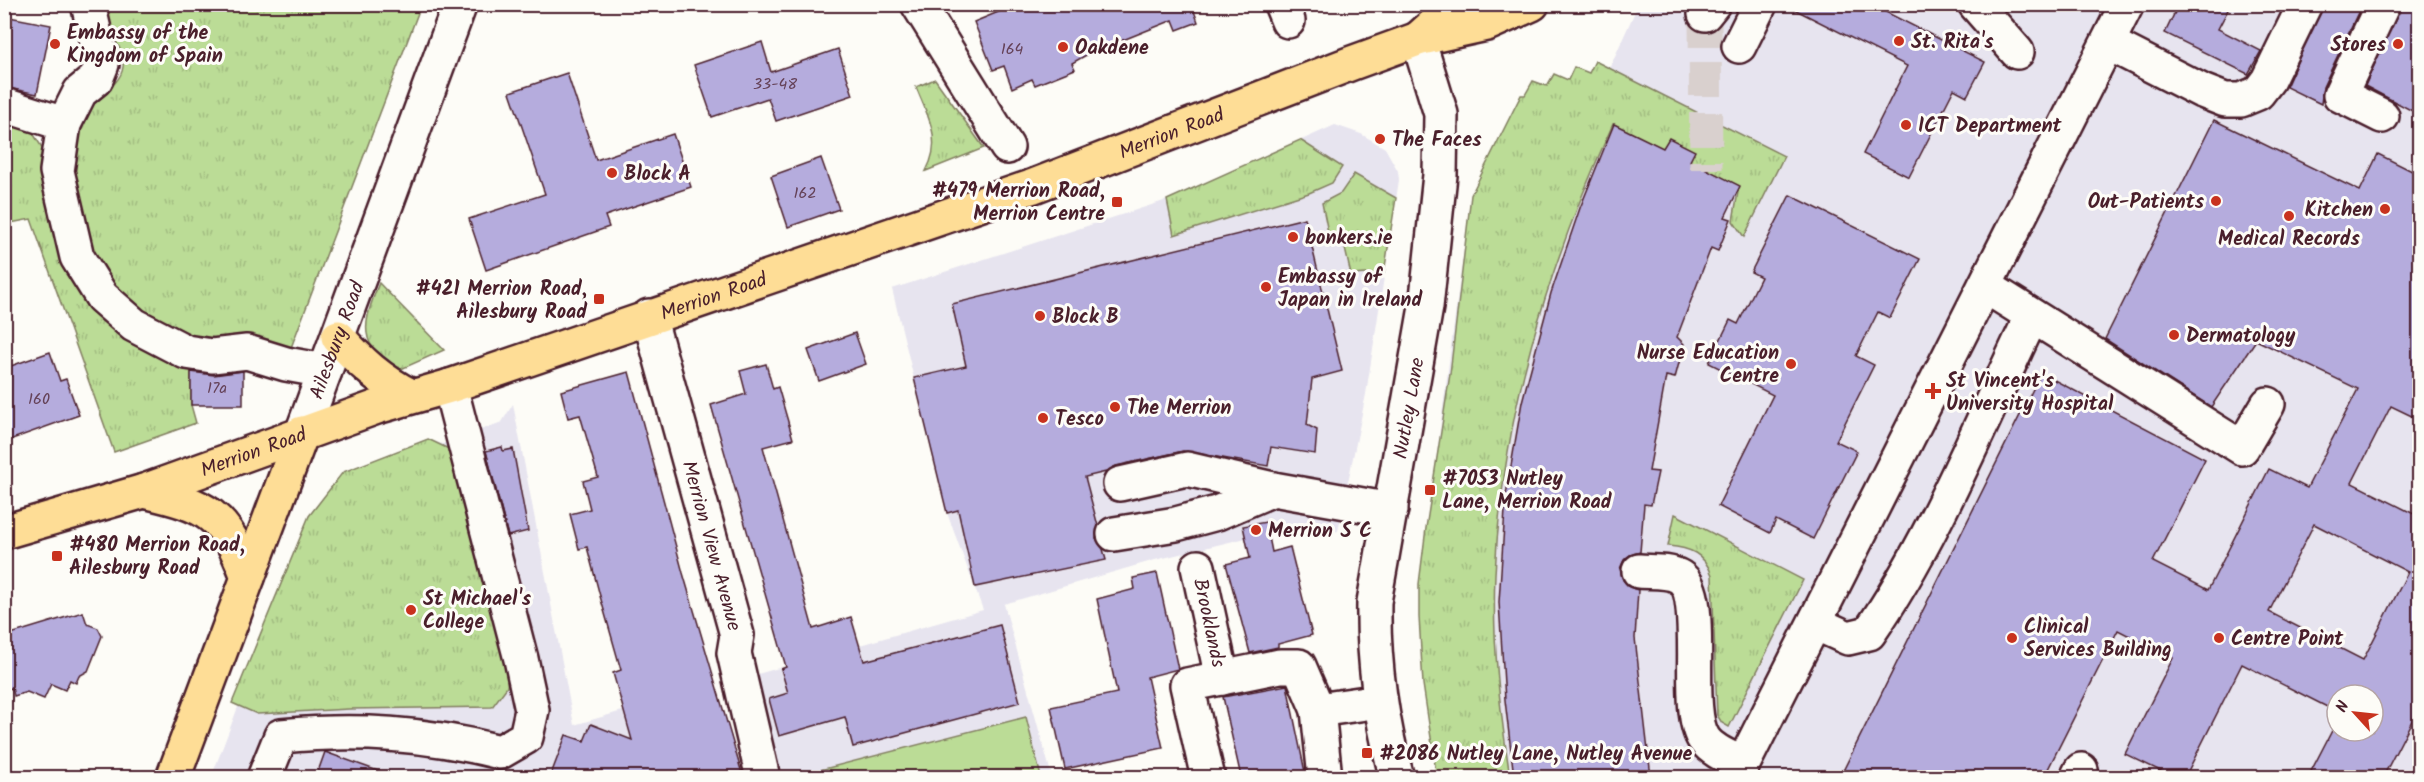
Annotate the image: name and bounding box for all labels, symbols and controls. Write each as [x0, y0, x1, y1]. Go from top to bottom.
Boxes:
place label: Embassy of the Kingdom of Spain [67, 18, 223, 73]
place label: St. Rita's [1911, 27, 1994, 59]
place label: Stores [2330, 30, 2387, 62]
place label: Oakdene [1075, 33, 1149, 65]
marker: St. Rita's [1892, 34, 1906, 48]
marker: Embassy of the Kingdom of Spain [48, 37, 62, 51]
house number: 164 [1001, 37, 1024, 62]
marker: Stores [2391, 37, 2405, 51]
marker: Oakdene [1056, 40, 1070, 54]
house number: 33-48 [753, 72, 797, 97]
street label: Merrion Road [1115, 99, 1230, 170]
place label: ICT Department [1918, 111, 2063, 143]
marker: ICT Department [1899, 118, 1913, 132]
place label: The Faces [1392, 125, 1482, 157]
marker: The Faces [1373, 132, 1387, 146]
place label: Block A [624, 159, 691, 191]
marker: Block A [605, 166, 619, 180]
place label: #479 Merrion Road, Merrion Centre [931, 176, 1105, 231]
house number: 162 [793, 181, 817, 206]
place label: Out-Patients [2088, 187, 2205, 219]
marker: Out-Patients [2209, 194, 2223, 208]
marker: #479 Merrion Road, Merrion Centre [1110, 195, 1124, 209]
place label: Kitchen [2305, 195, 2373, 227]
marker: Kitchen [2378, 202, 2392, 216]
marker: Medical Records [2282, 209, 2296, 223]
place label: bonkers.ie [1305, 223, 1393, 255]
place label: Medical Records [2218, 224, 2361, 256]
marker: bonkers.ie [1286, 230, 1300, 244]
place label: Embassy of Japan in Ireland [1278, 262, 1423, 317]
street label: Merrion Road [657, 264, 773, 331]
place label: #421 Merrion Road, Ailesbury Road [415, 274, 588, 329]
street label: Ailesbury Road [302, 276, 375, 404]
marker: Embassy of Japan in Ireland [1259, 280, 1273, 294]
marker: #421 Merrion Road, Ailesbury Road [592, 292, 606, 306]
place label: Block B [1052, 302, 1119, 334]
marker: Block B [1033, 309, 1047, 323]
place label: Dermatology [2186, 321, 2296, 353]
marker: Dermatology [2167, 328, 2181, 342]
place label: Nurse Education Centre [1637, 338, 1779, 393]
street label: Nutley Lane [1386, 355, 1435, 462]
marker: Nurse Education Centre [1784, 357, 1798, 371]
place label: St Vincent's University Hospital [1946, 366, 2114, 421]
house number: 17a [207, 376, 227, 401]
marker: St Vincent's University Hospital [1924, 382, 1942, 400]
house number: 160 [28, 387, 50, 412]
place label: The Merrion [1127, 393, 1231, 425]
marker: The Merrion [1108, 400, 1122, 414]
place label: Tesco [1055, 404, 1104, 436]
marker: Tesco [1036, 411, 1050, 425]
street label: Merrion Road [196, 419, 312, 487]
street label: Merrion View Avenue [672, 457, 749, 635]
place label: #7053 Nutley Lane, Merrion Road [1442, 464, 1613, 519]
marker: #7053 Nutley Lane, Merrion Road [1423, 483, 1437, 497]
place label: Merrion S C [1268, 516, 1372, 548]
marker: Merrion S C [1249, 523, 1263, 537]
place label: #480 Merrion Road, Ailesbury Road [69, 530, 245, 585]
marker: #480 Merrion Road, Ailesbury Road [50, 549, 64, 563]
street label: Brooklands [1183, 576, 1233, 671]
place label: St Michael's College [423, 584, 532, 639]
marker: St Michael's College [404, 603, 418, 617]
place label: Clinical Services Building [2024, 612, 2172, 667]
place label: Centre Point [2231, 624, 2344, 656]
marker: Clinical Services Building [2005, 631, 2019, 645]
marker: Centre Point [2212, 631, 2226, 645]
north arrow [2325, 683, 2385, 743]
text: N [2330, 697, 2356, 717]
place label: #2086 Nutley Lane, Nutley Avenue [1379, 739, 1692, 771]
marker: #2086 Nutley Lane, Nutley Avenue [1360, 746, 1374, 760]

